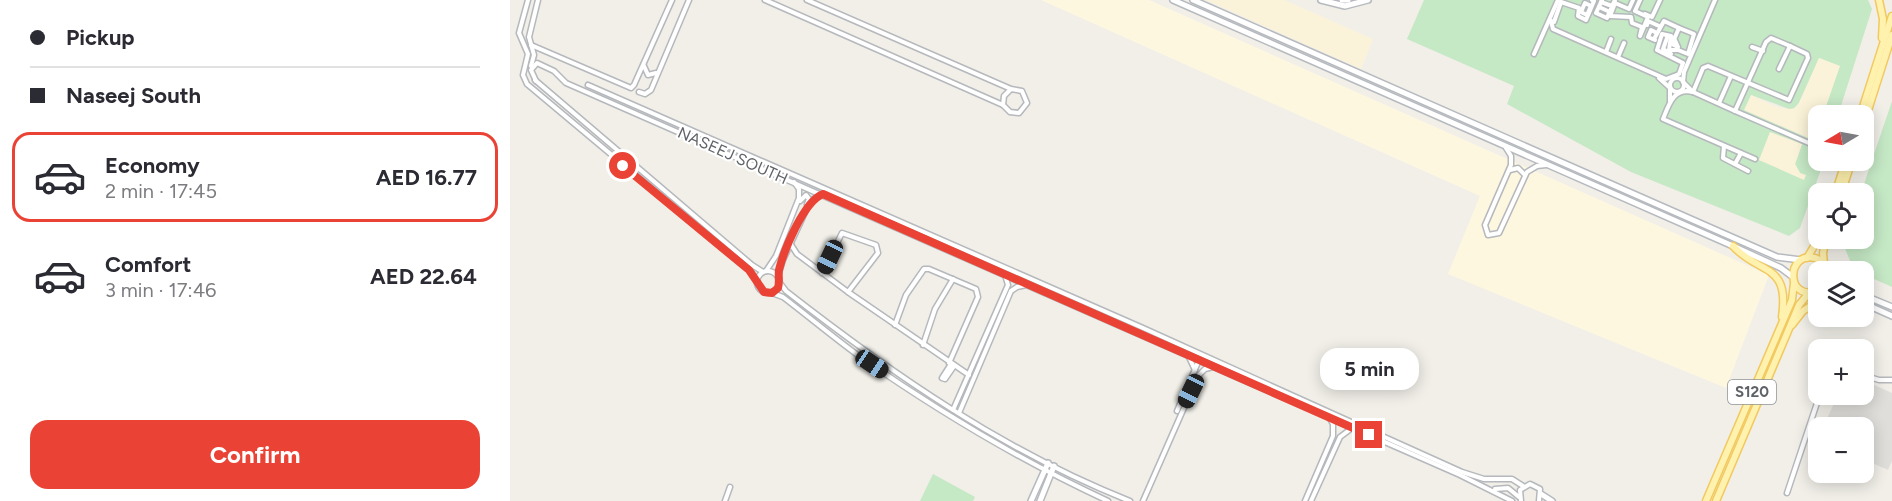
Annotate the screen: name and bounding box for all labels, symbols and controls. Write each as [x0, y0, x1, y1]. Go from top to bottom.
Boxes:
text: Pickup [66, 24, 135, 51]
text: Naseej South [66, 82, 201, 109]
north arrow [1808, 105, 1874, 171]
map controls [1808, 105, 1874, 483]
street label: NASEEJ SOUTH [675, 123, 791, 188]
icon: car [33, 150, 87, 204]
text: Economy [105, 152, 200, 179]
route start [609, 152, 636, 179]
text: AED 16.77 [376, 164, 477, 191]
text: 2 min · 17:45 [105, 179, 217, 203]
button: locate [1808, 183, 1874, 249]
car [814, 237, 846, 277]
icon: car [33, 249, 87, 303]
text: Comfort [105, 251, 191, 278]
button: layers [1808, 261, 1874, 327]
text: AED 22.64 [370, 263, 477, 290]
text: 3 min · 17:46 [105, 278, 216, 302]
button: + [1808, 339, 1874, 405]
car [852, 346, 892, 382]
callout: 5 min [1320, 348, 1418, 390]
text: 5 min [1344, 357, 1395, 381]
car [1175, 371, 1207, 411]
road number: S120 [1728, 380, 1776, 404]
button: − [1808, 417, 1874, 483]
button: Confirm [30, 420, 480, 489]
route end [1355, 421, 1382, 448]

